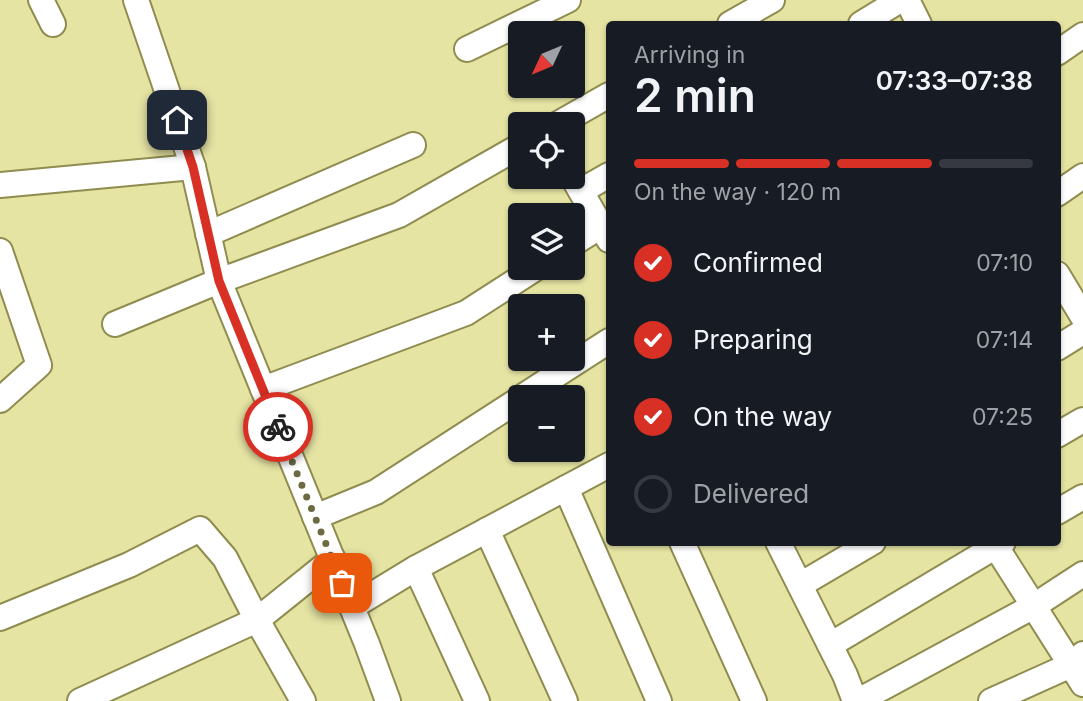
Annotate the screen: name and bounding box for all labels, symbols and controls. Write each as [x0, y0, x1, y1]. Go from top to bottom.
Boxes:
north arrow [508, 21, 584, 98]
map controls [508, 21, 585, 462]
text: Arriving in [634, 41, 745, 69]
text: 07:33–07:38 [876, 65, 1033, 96]
text: 2 min [634, 67, 756, 123]
pin [147, 90, 207, 150]
icon: home [158, 101, 196, 139]
button: locate [508, 112, 585, 189]
text: On the way · 120 m [634, 178, 841, 206]
button: layers [508, 203, 585, 280]
icon: check [634, 244, 672, 282]
text: Confirmed [693, 247, 823, 278]
text: 07:10 [976, 249, 1033, 277]
button: + [508, 294, 585, 371]
icon: check [634, 321, 672, 359]
text: Preparing [693, 324, 813, 355]
text: 07:14 [976, 326, 1033, 354]
button: − [508, 385, 585, 462]
courier [243, 392, 313, 462]
icon: check [634, 398, 672, 436]
text: On the way [693, 401, 832, 432]
text: 07:25 [972, 403, 1033, 431]
icon: bike [259, 408, 297, 446]
text: Delivered [693, 478, 809, 509]
pin [312, 553, 372, 613]
icon: bag [323, 564, 361, 602]

